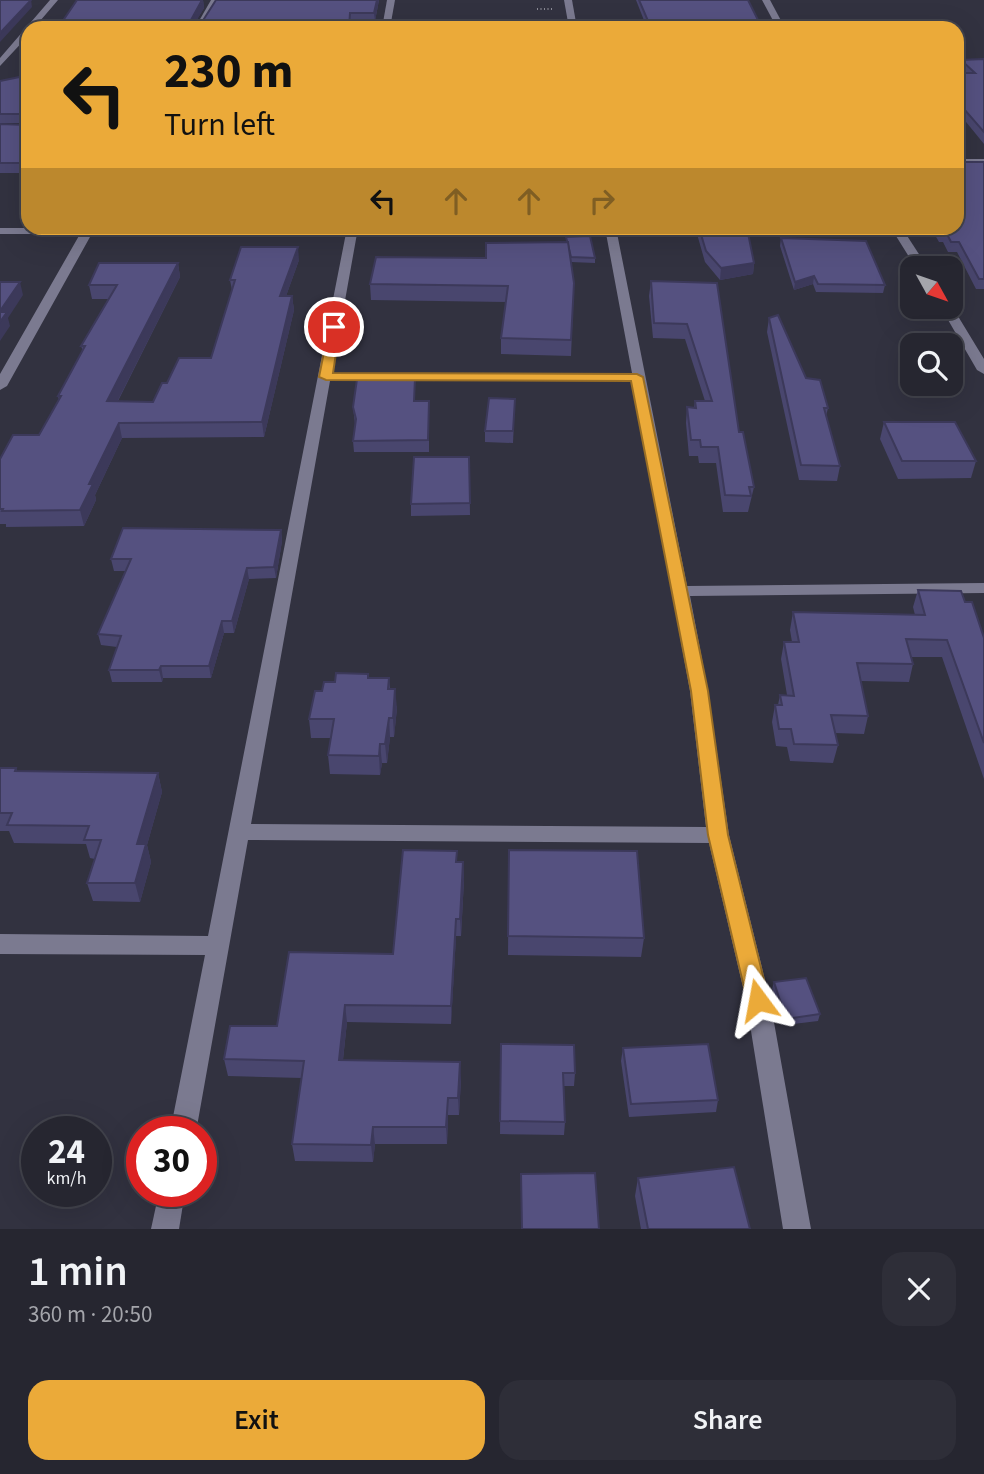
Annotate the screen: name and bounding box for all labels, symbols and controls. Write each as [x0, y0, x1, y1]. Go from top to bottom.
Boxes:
text: 230 m [164, 37, 293, 107]
icon: left [49, 49, 140, 140]
text: Turn left [164, 102, 275, 148]
icon: left [364, 182, 402, 220]
icon: ahead [437, 182, 475, 220]
icon: ahead [510, 182, 548, 220]
icon: right [583, 182, 621, 220]
north arrow [900, 256, 962, 318]
map controls [900, 256, 963, 396]
pin [304, 297, 364, 357]
icon: arrive [315, 308, 353, 346]
button: search [900, 333, 963, 396]
position arrow [721, 963, 795, 1037]
speed limit sign: 30 [126, 1116, 217, 1207]
text: 24 [48, 1127, 85, 1177]
text: km/h [47, 1166, 86, 1191]
text: 1 min [28, 1242, 128, 1302]
button: close [882, 1252, 956, 1326]
text: 360 m · 20:50 [28, 1298, 152, 1331]
button: Exit [28, 1380, 485, 1460]
button: Share [499, 1380, 956, 1460]

